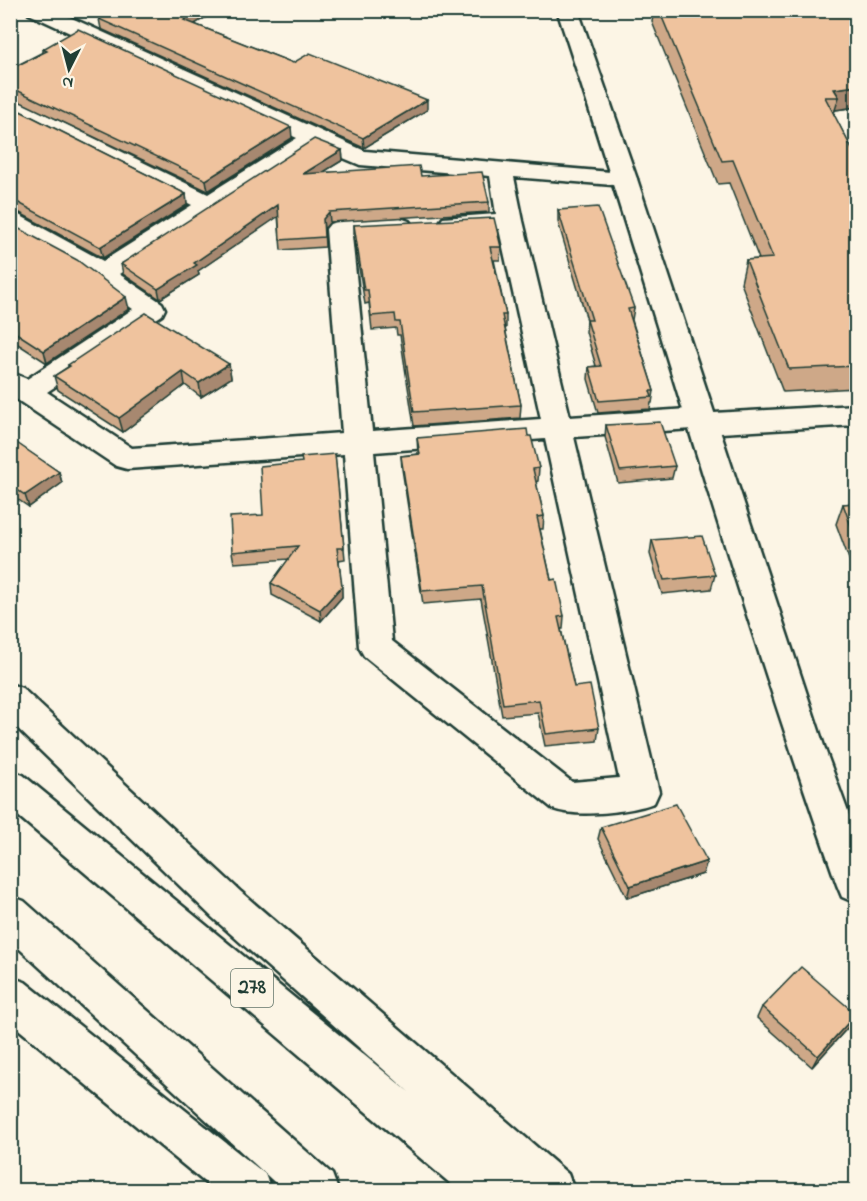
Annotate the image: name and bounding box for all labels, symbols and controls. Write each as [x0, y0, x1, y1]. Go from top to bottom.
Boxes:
north arrow [39, 39, 99, 99]
text: N [61, 69, 74, 94]
road number: 278 [231, 969, 273, 1007]

